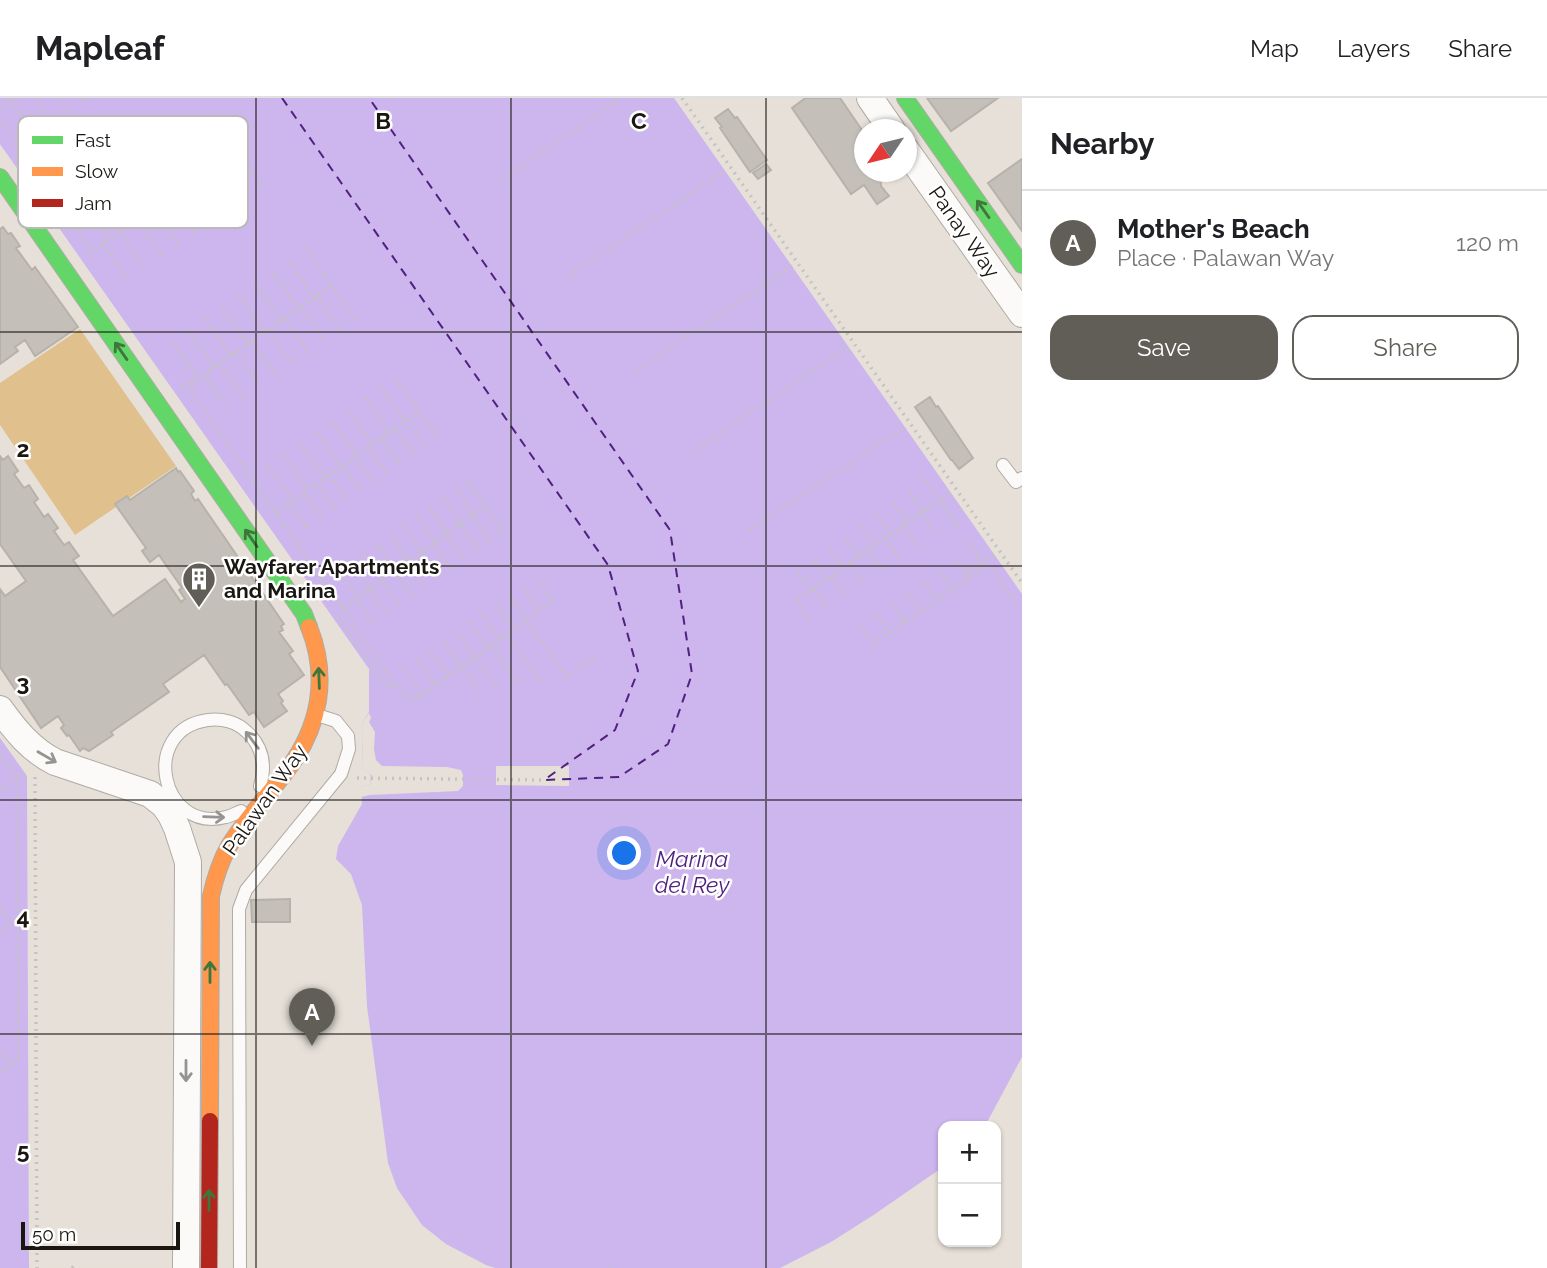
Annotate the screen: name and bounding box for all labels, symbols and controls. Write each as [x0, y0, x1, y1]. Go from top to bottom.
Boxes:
text: Mapleaf [35, 29, 165, 68]
text: Map [1250, 34, 1299, 63]
text: Layers [1337, 34, 1410, 63]
text: Share [1448, 34, 1512, 63]
text: B [375, 107, 391, 134]
text: C [631, 107, 647, 134]
legend [18, 116, 248, 228]
north arrow [854, 119, 917, 182]
text: Nearby [1050, 126, 1154, 161]
text: Fast [75, 129, 111, 151]
text: Slow [75, 160, 119, 182]
street label: Panay Way [924, 181, 1005, 283]
text: Jam [75, 192, 112, 214]
one-way arrow [976, 200, 990, 219]
text: Mother's Beach [1117, 214, 1310, 244]
text: A [1065, 229, 1081, 256]
text: 120 m [1456, 229, 1519, 256]
text: Place · Palawan Way [1117, 244, 1334, 271]
button: Save [1050, 315, 1278, 380]
button: Share [1292, 315, 1519, 380]
one-way arrow [114, 342, 128, 361]
text: 2 [17, 435, 29, 462]
one-way arrow [244, 529, 258, 548]
place label: Wayfarer Apartments and Marina [224, 554, 439, 603]
building icon: Wayfarer Apartments and Marina [180, 560, 218, 609]
one-way arrow [313, 667, 326, 690]
text: 3 [17, 669, 29, 696]
one-way arrow [245, 730, 260, 749]
street label: Palawan Way [217, 739, 312, 860]
one-way arrow [37, 750, 57, 764]
one-way arrow [202, 810, 225, 824]
your location [607, 836, 641, 870]
water label: Marina del Rey [655, 845, 730, 898]
text: 4 [16, 903, 30, 930]
one-way arrow [203, 961, 217, 984]
pin: A [289, 988, 335, 1046]
one-way arrow [179, 1060, 193, 1083]
map controls [938, 1121, 1001, 1247]
button: + [938, 1121, 1001, 1184]
text: 5 [17, 1137, 30, 1164]
button: − [938, 1184, 1001, 1247]
one-way arrow [202, 1189, 216, 1212]
scale bar [21, 1219, 180, 1251]
text: 50 m [32, 1223, 76, 1245]

